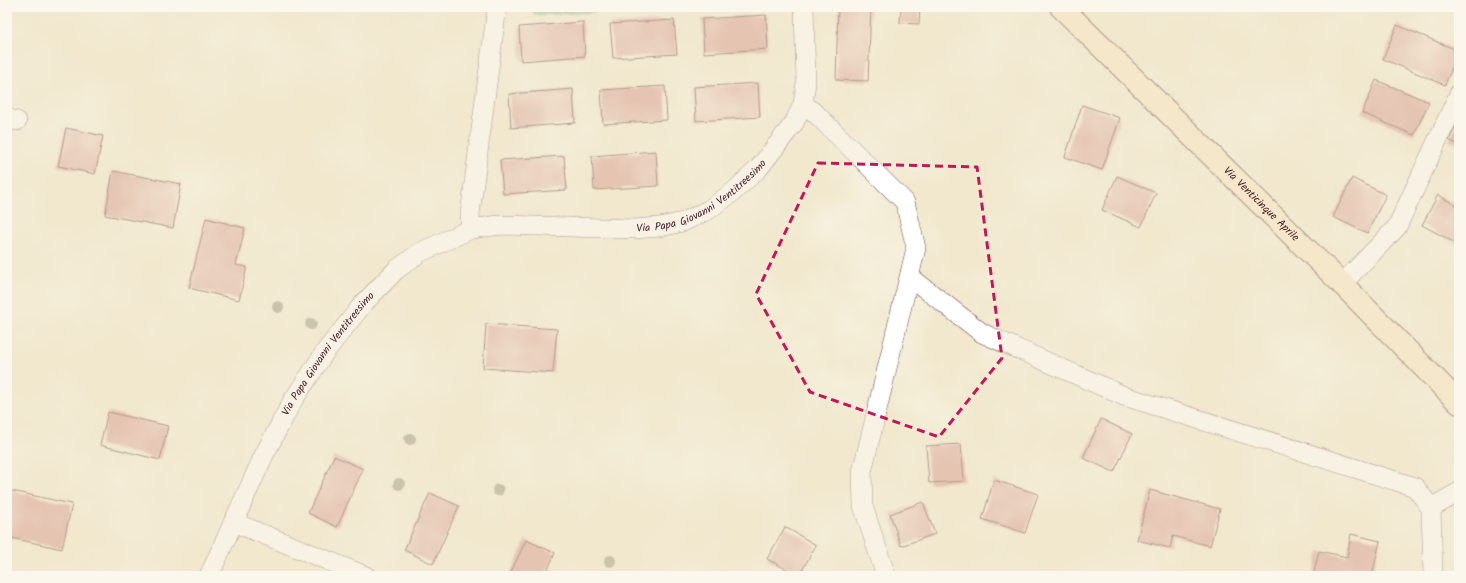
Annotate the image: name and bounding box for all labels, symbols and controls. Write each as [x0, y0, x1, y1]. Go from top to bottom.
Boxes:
street label: Via Papa Giovanni Ventitreesimo [636, 156, 771, 238]
street label: Via Venticinque Aprile [1219, 162, 1303, 246]
street label: Via Papa Giovanni Ventitreesimo [277, 288, 379, 419]

